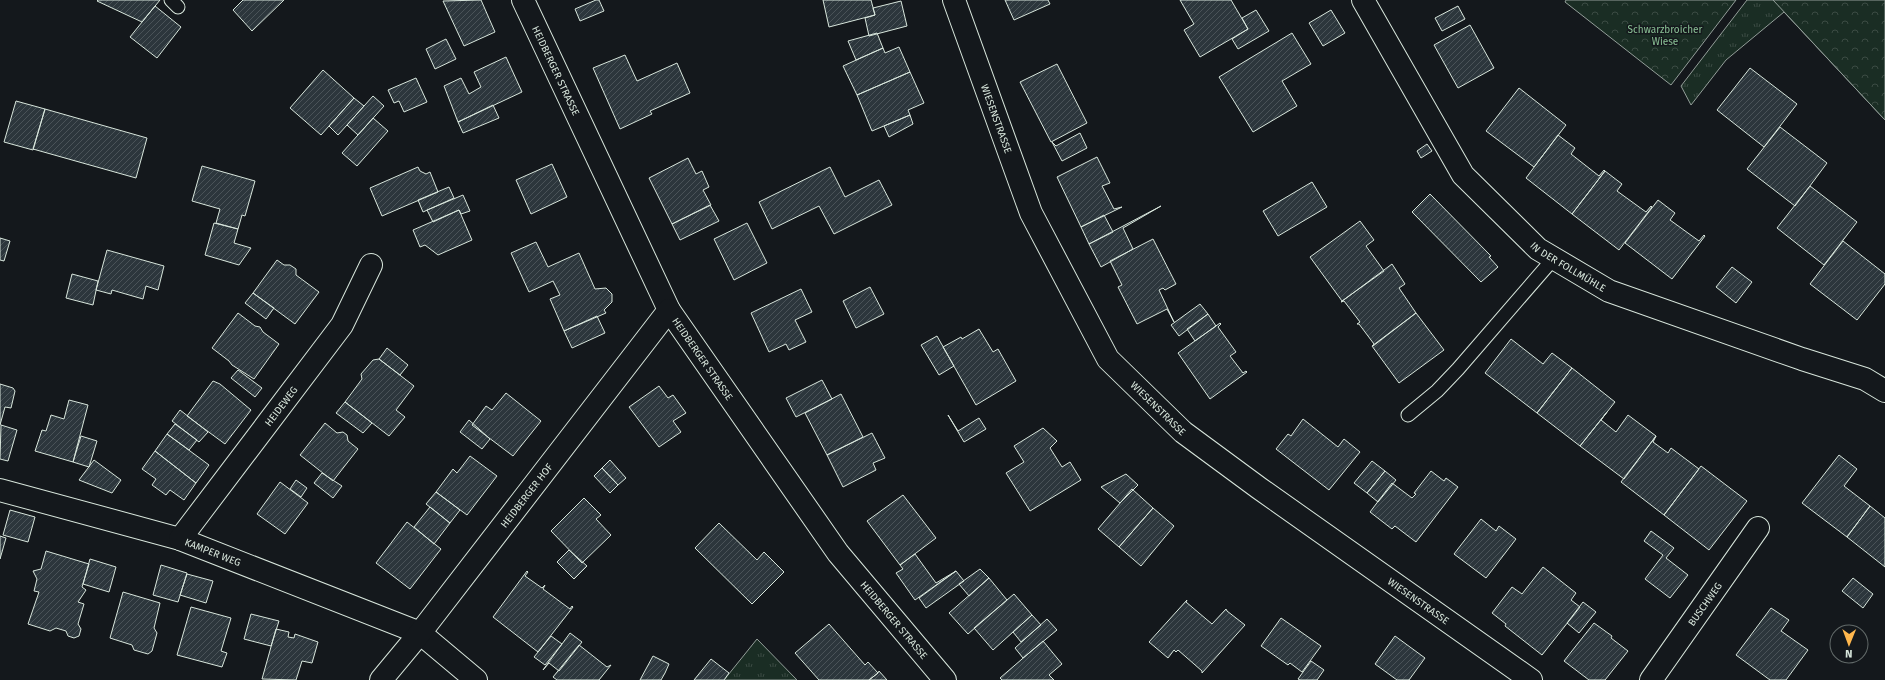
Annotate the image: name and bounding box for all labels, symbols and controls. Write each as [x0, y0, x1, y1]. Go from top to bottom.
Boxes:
street label: HEIDBERGER STRASSE [529, 24, 582, 118]
park label: Schwarzbroicher Wiese [1628, 24, 1703, 48]
street label: WIESENSTRASSE [978, 83, 1014, 155]
street label: IN DER FOLLMÜHLE [1527, 240, 1608, 295]
street label: HEIDBERGER STRASSE [669, 316, 735, 403]
street label: WIESENSTRASSE [1128, 379, 1188, 438]
street label: HEIDEWEG [263, 384, 300, 429]
street label: HEIDBERGER HOF [498, 461, 556, 530]
street label: KAMPER WEG [183, 536, 242, 569]
street label: WIESENSTRASSE [1385, 576, 1451, 627]
street label: HEIDBERGER STRASSE [857, 579, 930, 662]
street label: BUSCHWEG [1686, 580, 1725, 629]
north arrow [1829, 624, 1869, 664]
text: N [1845, 647, 1853, 660]

